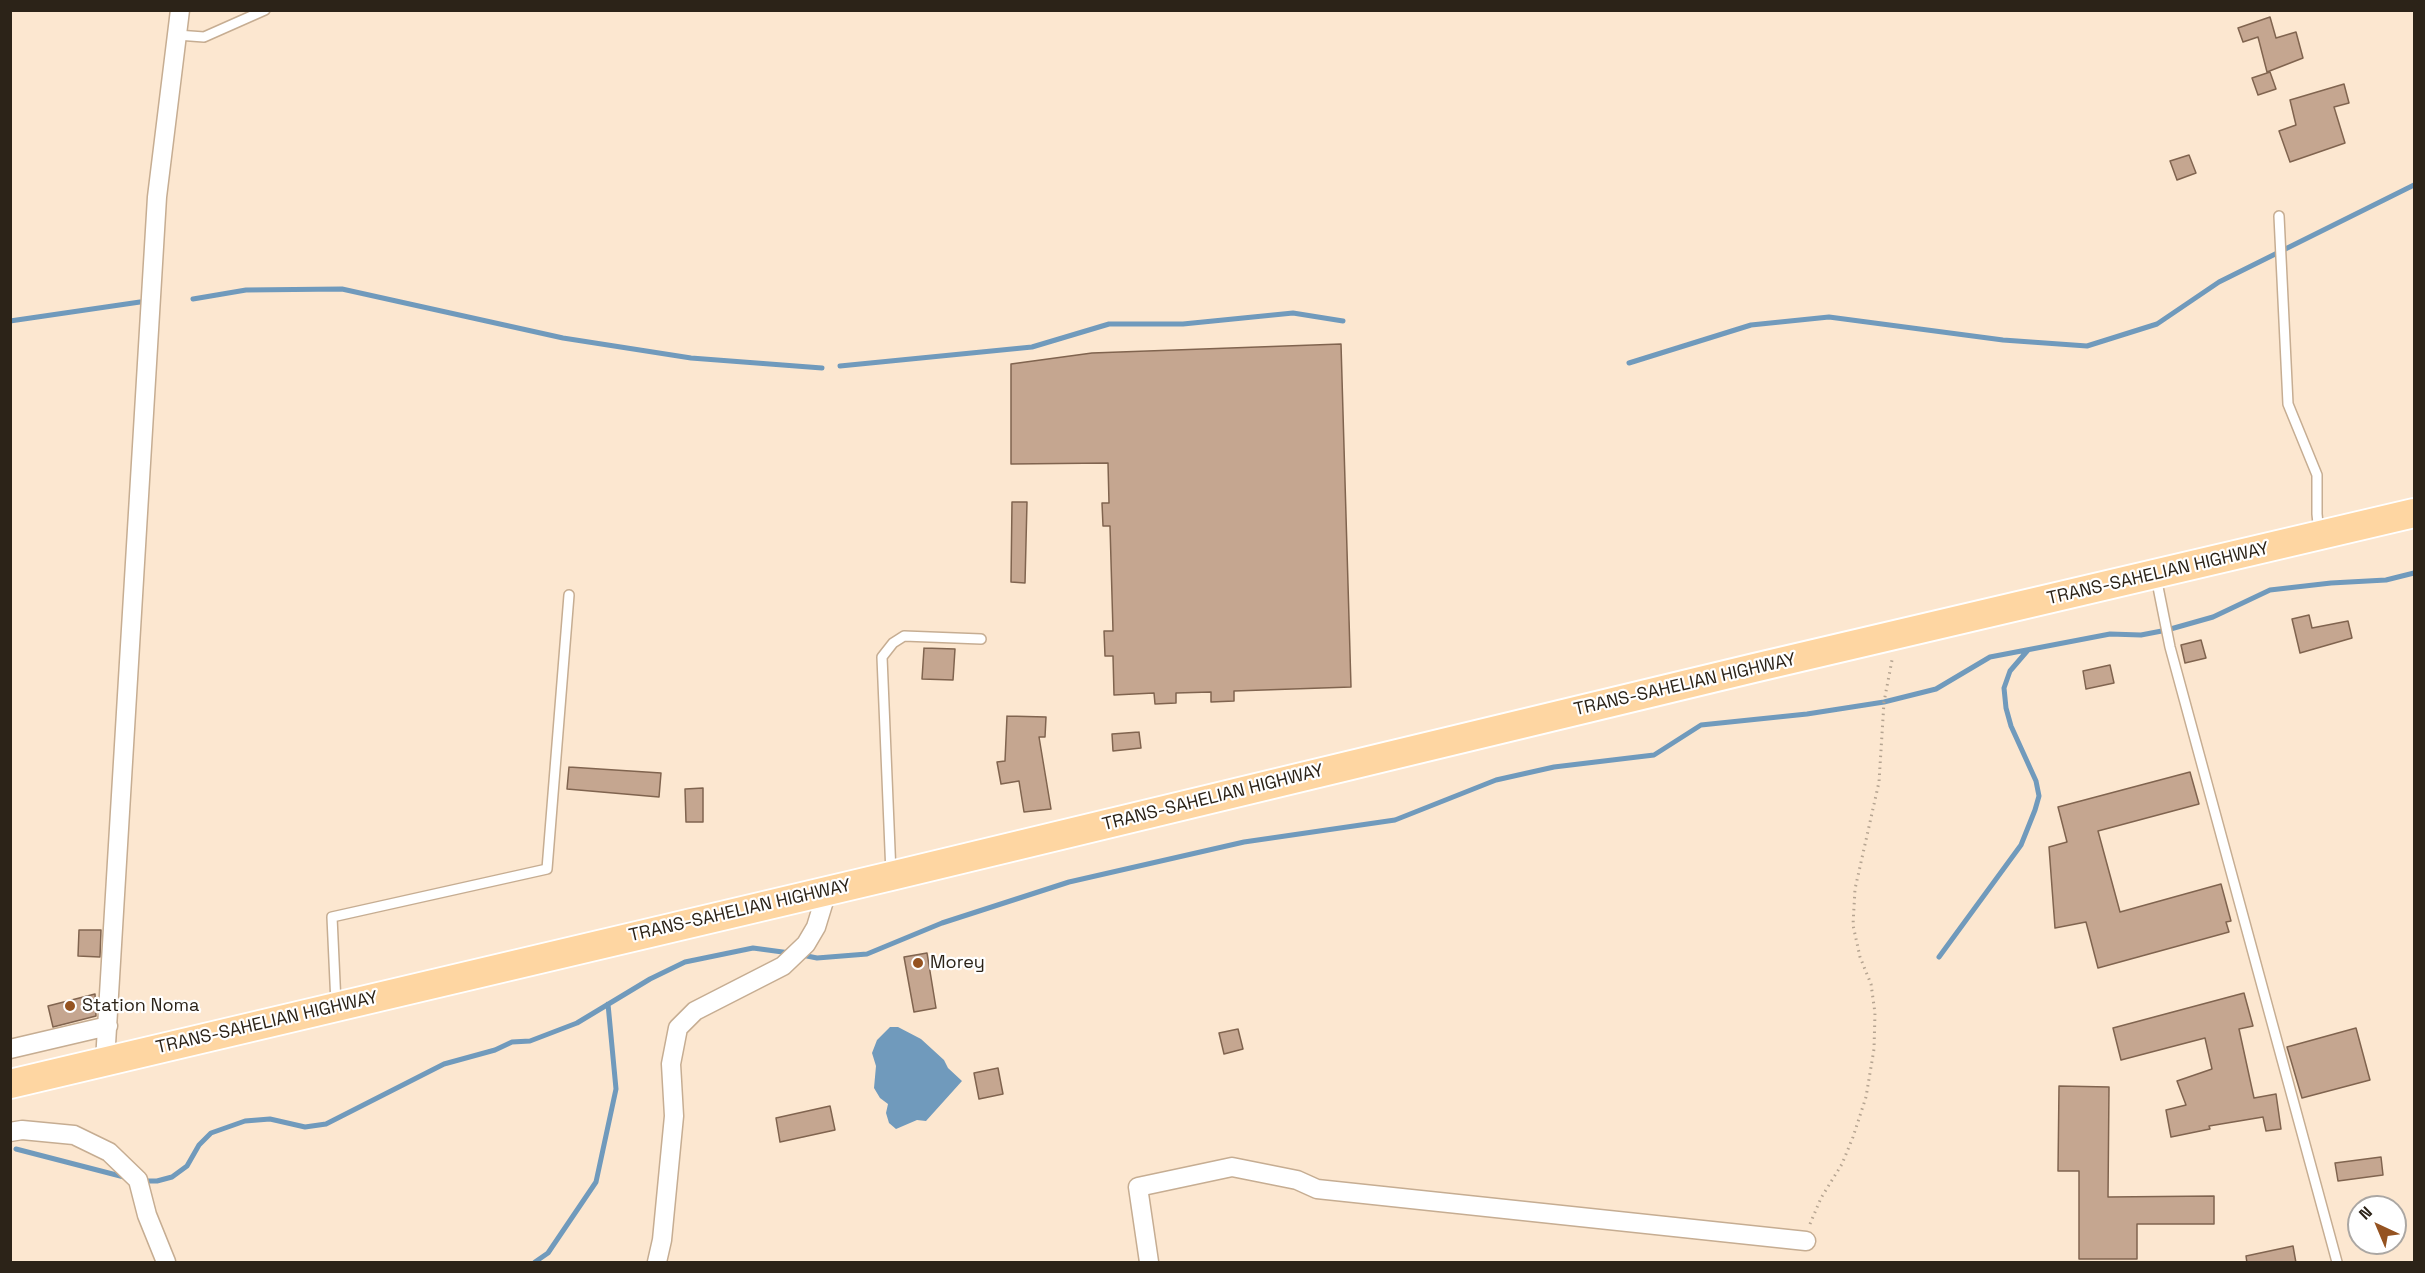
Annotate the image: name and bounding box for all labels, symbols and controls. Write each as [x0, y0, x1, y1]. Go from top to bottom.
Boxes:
street label: TRANS-SAHELIAN HIGHWAY [2045, 538, 2271, 610]
street label: TRANS-SAHELIAN HIGHWAY [1572, 649, 1798, 721]
street label: TRANS-SAHELIAN HIGHWAY [1100, 760, 1326, 836]
street label: TRANS-SAHELIAN HIGHWAY [627, 875, 853, 947]
place label: Morey [930, 952, 985, 974]
marker: Morey [911, 956, 925, 970]
street label: TRANS-SAHELIAN HIGHWAY [154, 987, 380, 1059]
place label: Station Noma [82, 995, 199, 1017]
marker: Station Noma [63, 999, 77, 1013]
north arrow [2347, 1195, 2407, 1255]
text: N [2354, 1202, 2377, 1224]

